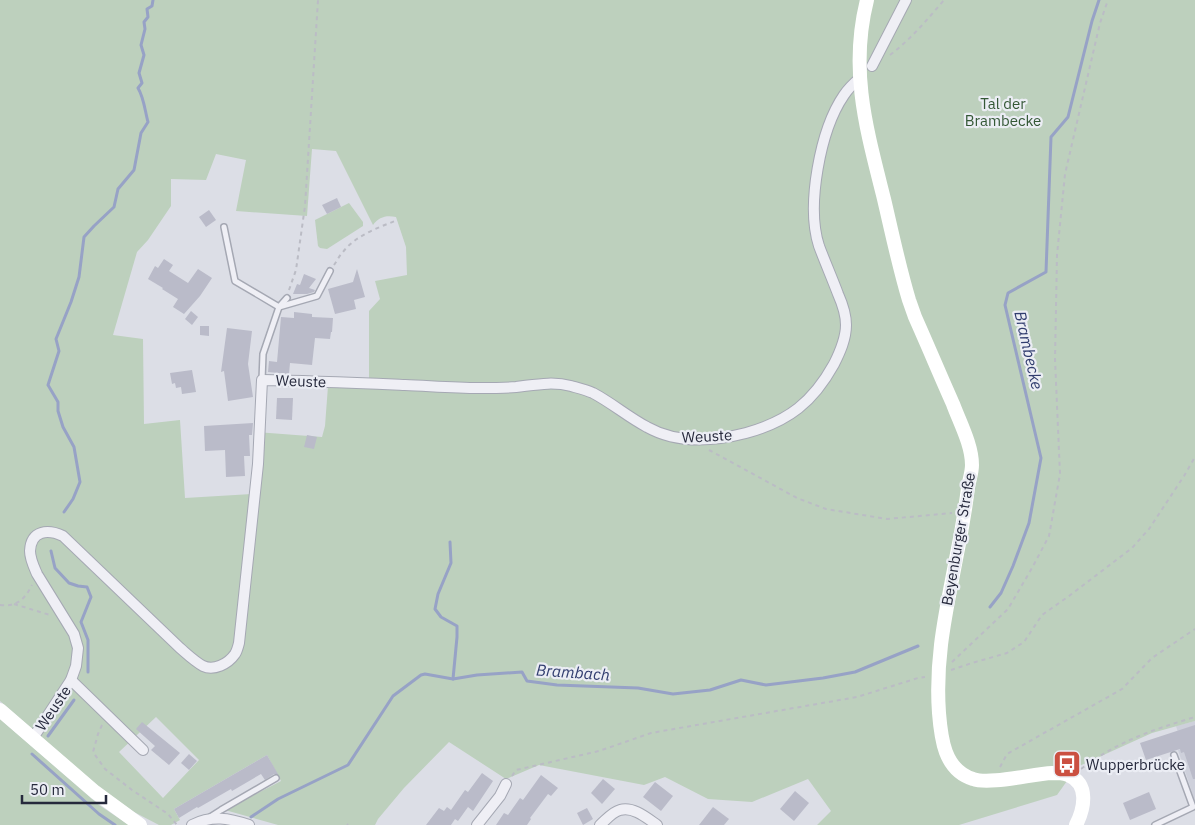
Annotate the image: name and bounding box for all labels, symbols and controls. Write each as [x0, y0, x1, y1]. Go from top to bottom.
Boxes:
park label: Tal der Brambecke [965, 94, 1041, 130]
water label: Brambecke [1010, 309, 1048, 391]
street label: Weuste [275, 371, 327, 391]
street label: Weuste [681, 425, 733, 447]
street label: Beyenburger Straße [937, 471, 979, 607]
water label: Brambach [535, 659, 611, 685]
street label: Weuste [31, 682, 75, 734]
bus stop icon: Wupperbrücke [1052, 749, 1082, 779]
place label: Wupperbrücke [1086, 755, 1185, 774]
scale bar [22, 772, 106, 804]
text: 50 m [30, 780, 65, 799]

